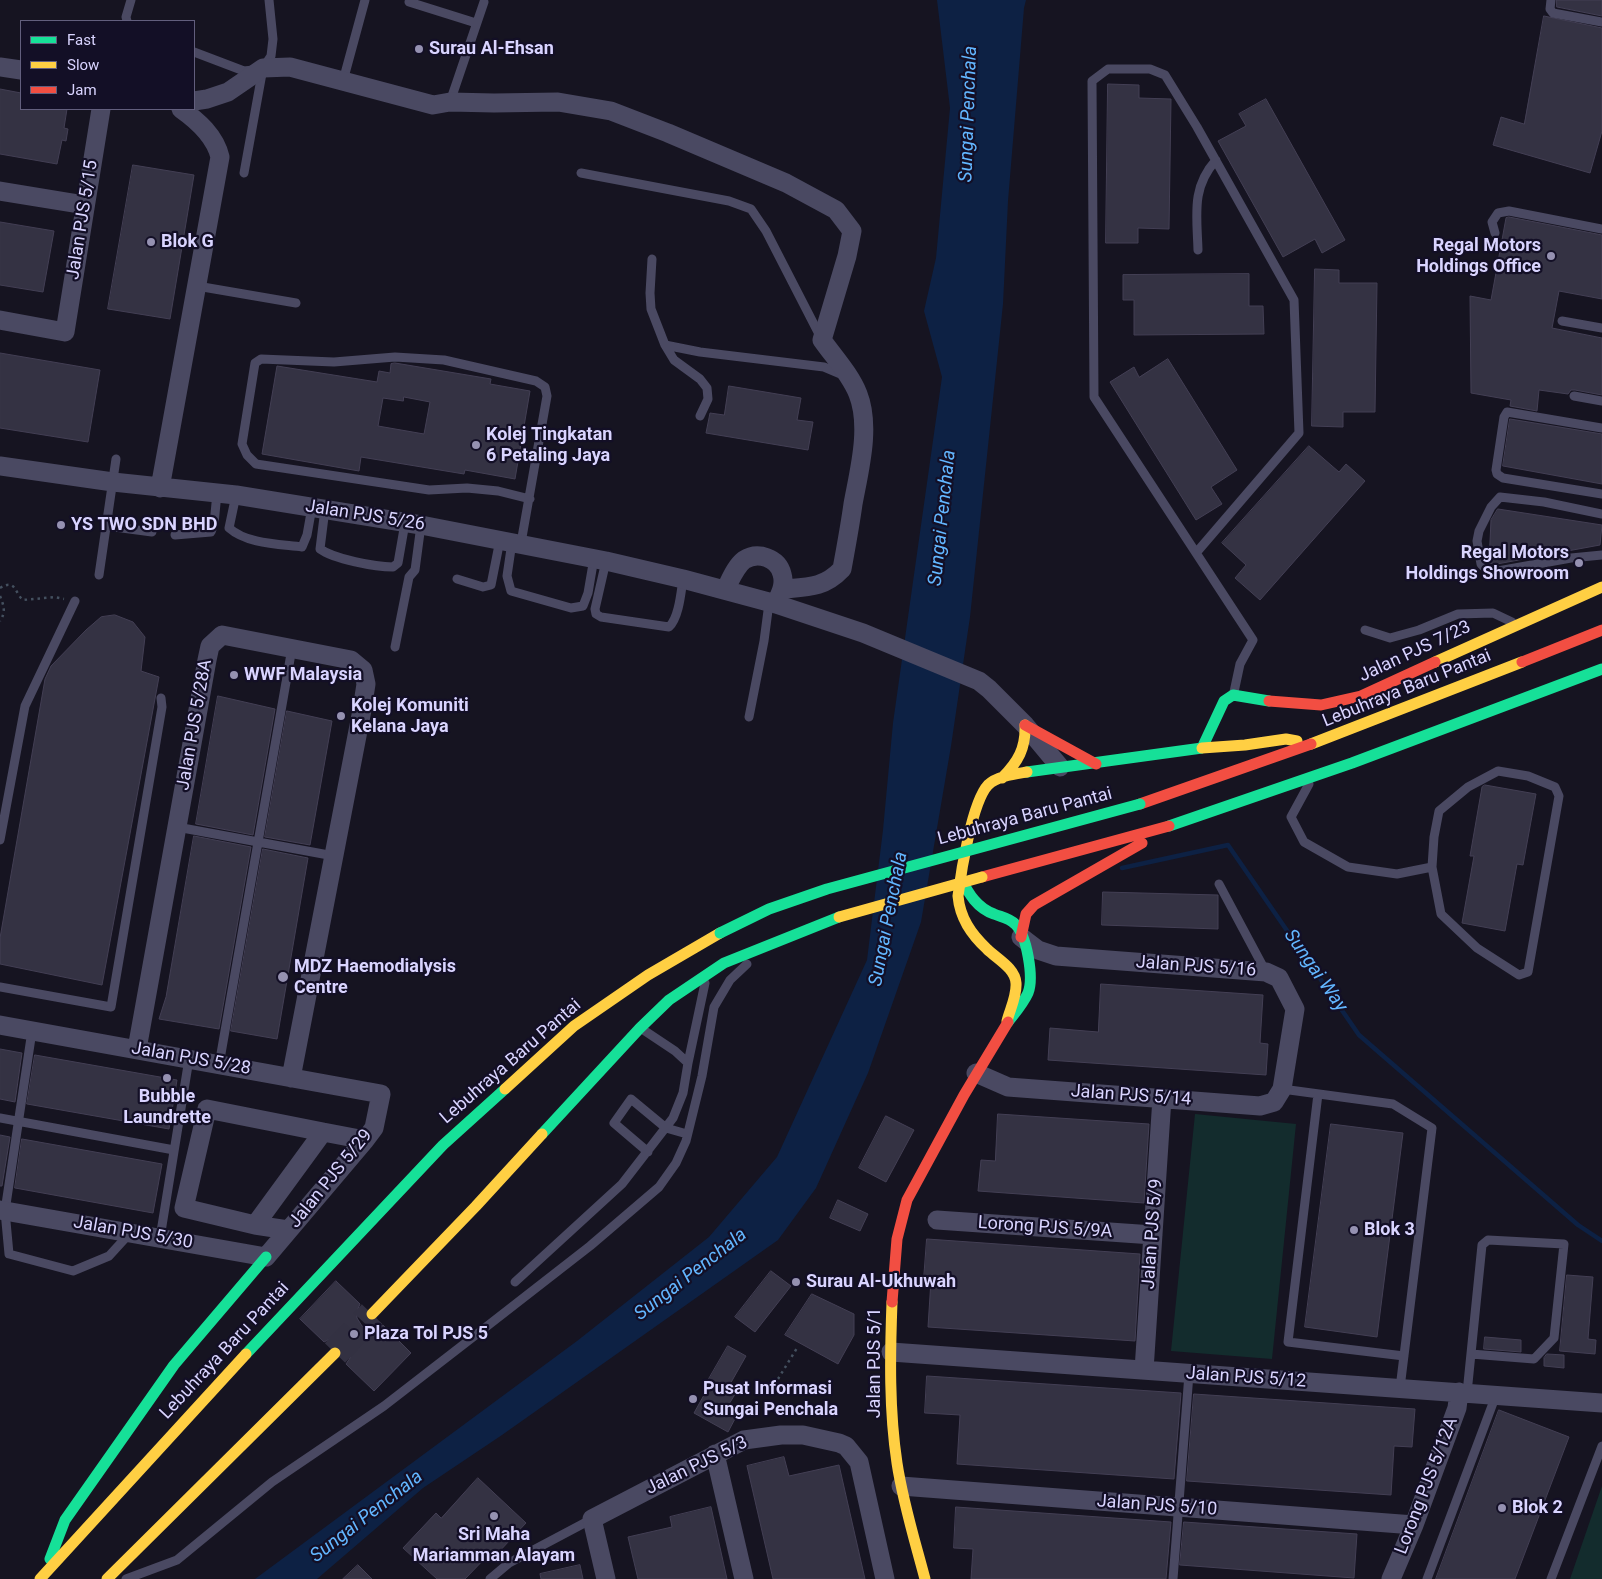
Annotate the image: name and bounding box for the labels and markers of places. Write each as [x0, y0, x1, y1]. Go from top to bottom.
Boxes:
place label: Surau Al-Ehsan [429, 38, 554, 60]
marker: Surau Al-Ehsan [413, 43, 425, 55]
place label: Blok G [161, 231, 214, 253]
place label: Regal Motors Holdings Office [1416, 235, 1541, 278]
marker: Blok G [145, 236, 157, 248]
marker: Regal Motors Holdings Office [1545, 250, 1557, 262]
place label: Kolej Tingkatan 6 Petaling Jaya [486, 424, 612, 466]
marker: Kolej Tingkatan 6 Petaling Jaya [470, 439, 482, 451]
place label: YS TWO SDN BHD [71, 514, 217, 536]
marker: YS TWO SDN BHD [55, 519, 67, 531]
place label: Regal Motors Holdings Showroom [1406, 542, 1569, 584]
marker: Regal Motors Holdings Showroom [1573, 557, 1585, 569]
place label: WWF Malaysia [244, 664, 362, 686]
marker: WWF Malaysia [228, 669, 240, 681]
place label: Kolej Komuniti Kelana Jaya [351, 695, 469, 738]
marker: Kolej Komuniti Kelana Jaya [335, 710, 347, 722]
place label: MDZ Haemodialysis Centre [294, 956, 456, 999]
marker: MDZ Haemodialysis Centre [276, 970, 290, 984]
marker: Bubble Laundrette [161, 1072, 173, 1084]
place label: Bubble Laundrette [123, 1086, 211, 1128]
place label: Blok 3 [1364, 1219, 1415, 1241]
marker: Blok 3 [1348, 1224, 1360, 1236]
place label: Surau Al-Ukhuwah [806, 1271, 956, 1293]
marker: Surau Al-Ukhuwah [790, 1276, 802, 1288]
place label: Plaza Tol PJS 5 [364, 1323, 488, 1345]
marker: Plaza Tol PJS 5 [348, 1328, 360, 1340]
place label: Pusat Informasi Sungai Penchala [703, 1378, 838, 1420]
marker: Pusat Informasi Sungai Penchala [687, 1393, 699, 1405]
place label: Blok 2 [1512, 1497, 1563, 1519]
marker: Blok 2 [1496, 1502, 1508, 1514]
marker: Sri Maha Mariamman Alayam [488, 1510, 500, 1522]
place label: Sri Maha Mariamman Alayam [413, 1524, 575, 1566]

